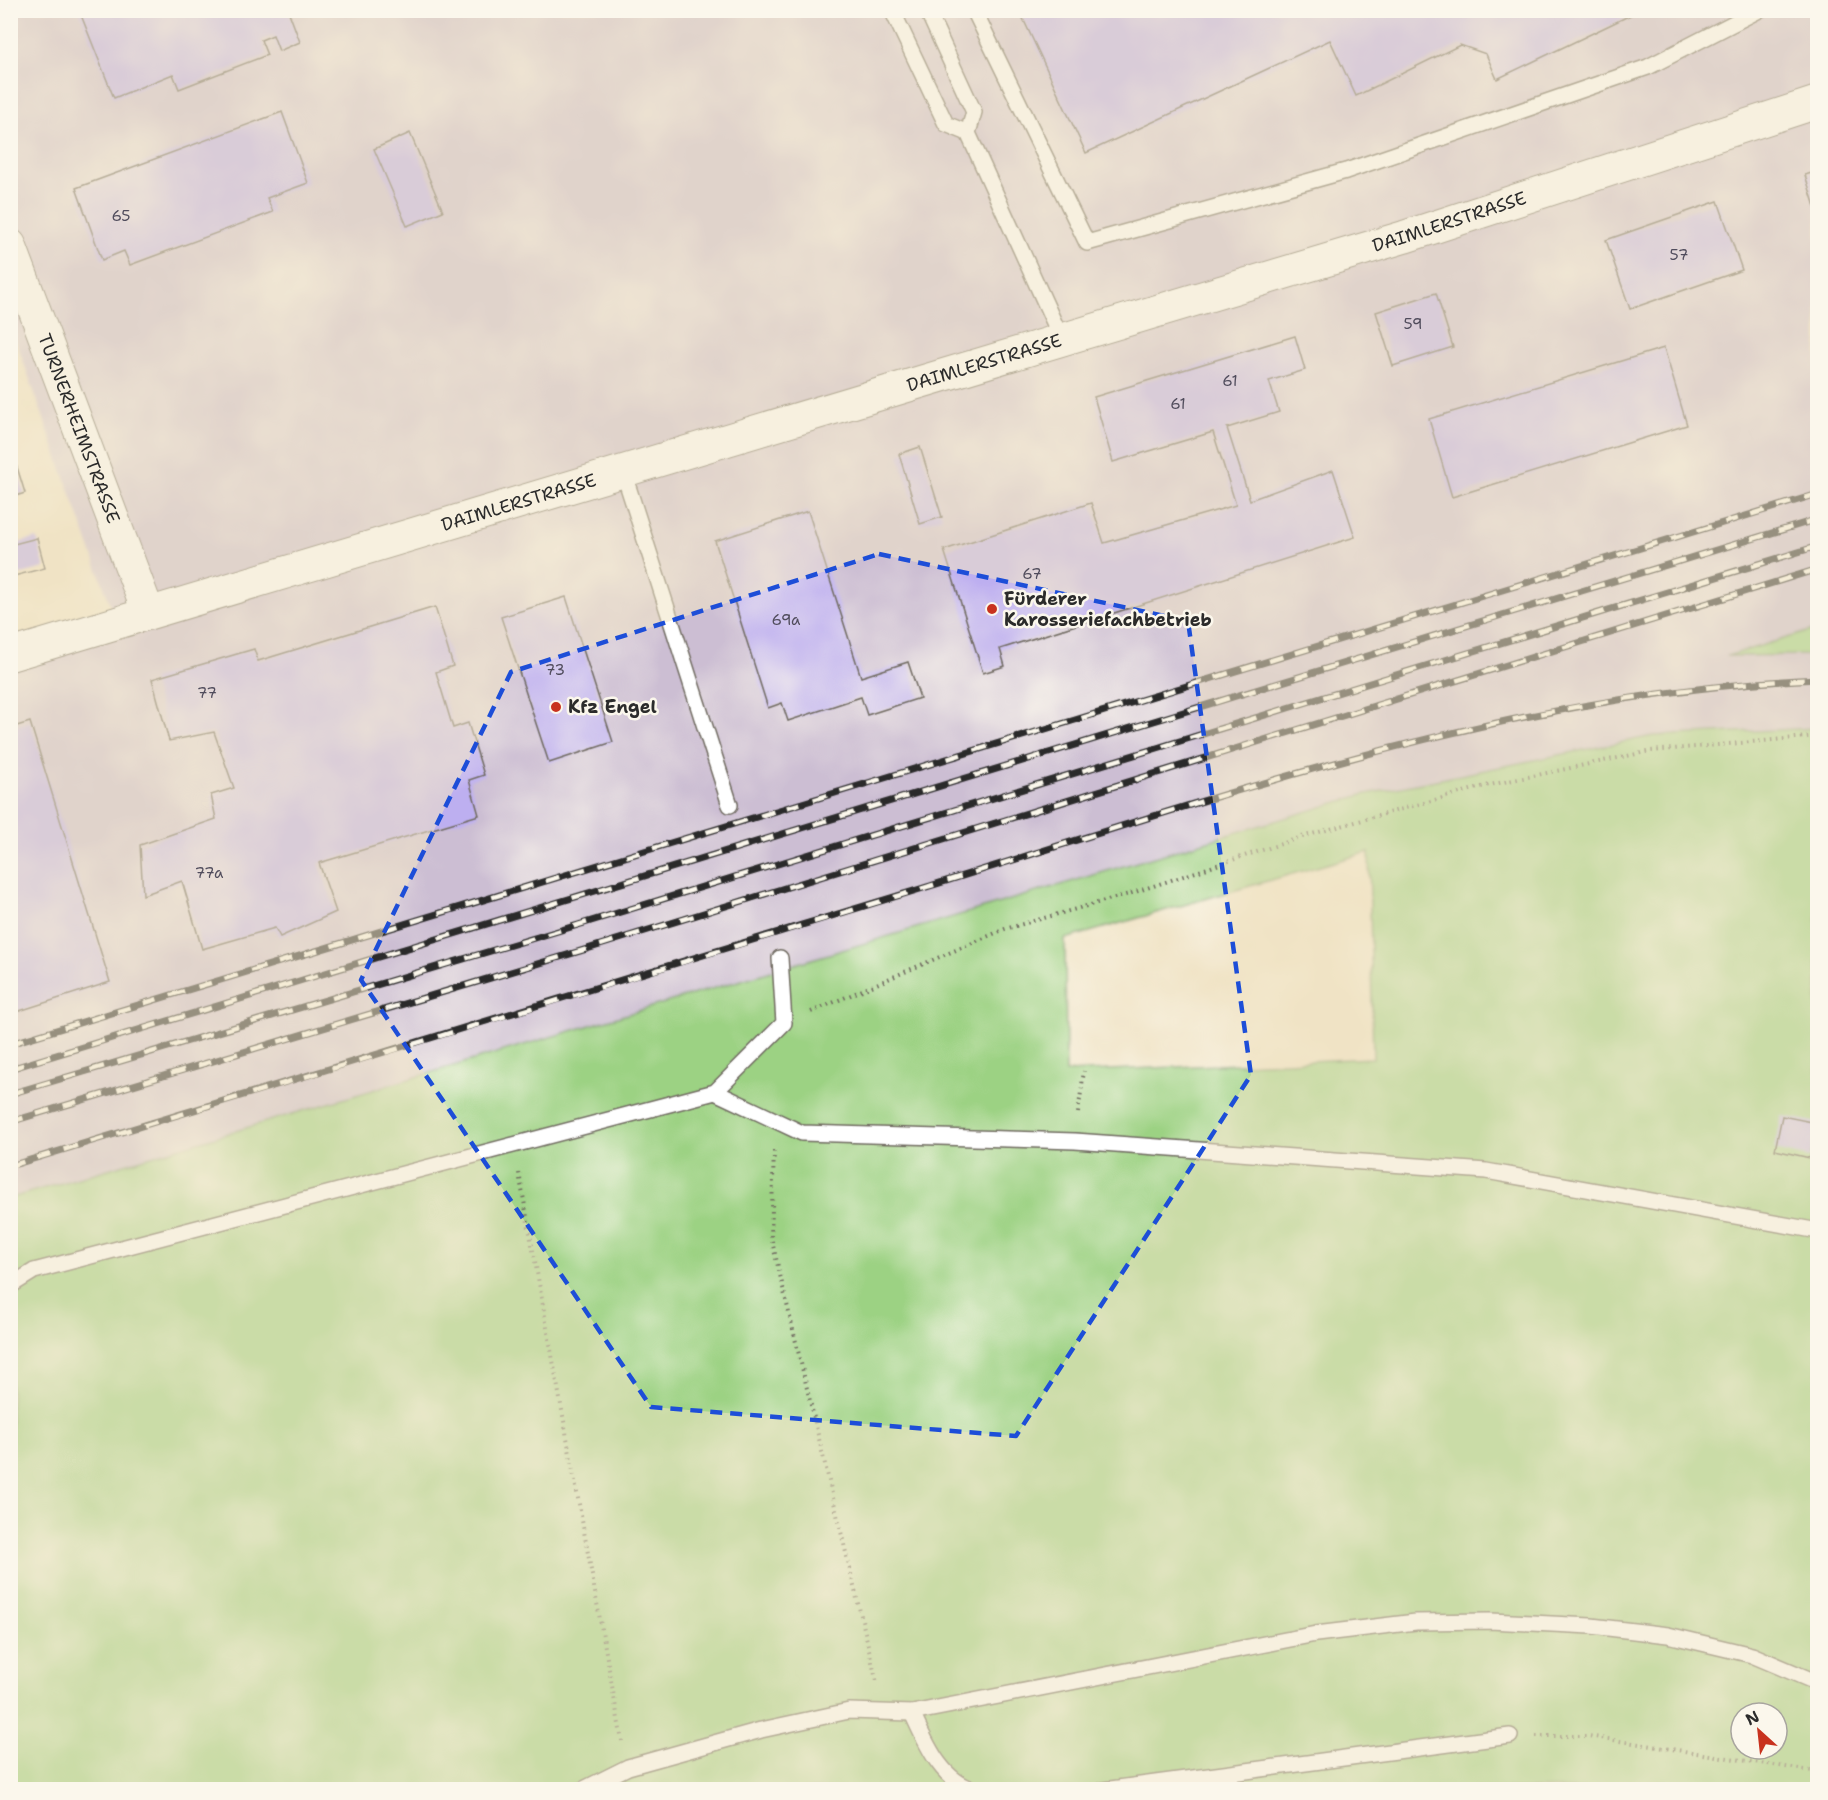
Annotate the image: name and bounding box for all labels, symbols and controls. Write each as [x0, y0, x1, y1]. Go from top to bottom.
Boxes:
street label: DAIMLERSTRASSE [1369, 186, 1529, 258]
house number: 65 [111, 206, 131, 226]
house number: 57 [1670, 245, 1688, 265]
house number: 59 [1404, 314, 1422, 334]
street label: DAIMLERSTRASSE [904, 328, 1065, 397]
street label: TURNERHEIMSTRASSE [32, 330, 126, 527]
house number: 61 [1222, 371, 1238, 391]
house number: 61 [1170, 394, 1186, 414]
street label: DAIMLERSTRASSE [438, 468, 599, 537]
house number: 67 [1022, 564, 1042, 584]
place label: Fürderer Karosseriefachbetrieb [1004, 587, 1212, 632]
marker: Fürderer Karosseriefachbetrieb [985, 602, 999, 616]
house number: 69a [772, 610, 801, 630]
house number: 73 [545, 660, 565, 680]
house number: 77 [197, 683, 217, 703]
place label: Kfz Engel [568, 695, 657, 719]
marker: Kfz Engel [549, 700, 563, 714]
house number: 77a [195, 863, 224, 883]
north arrow [1729, 1701, 1789, 1761]
text: N [1742, 1706, 1763, 1730]

